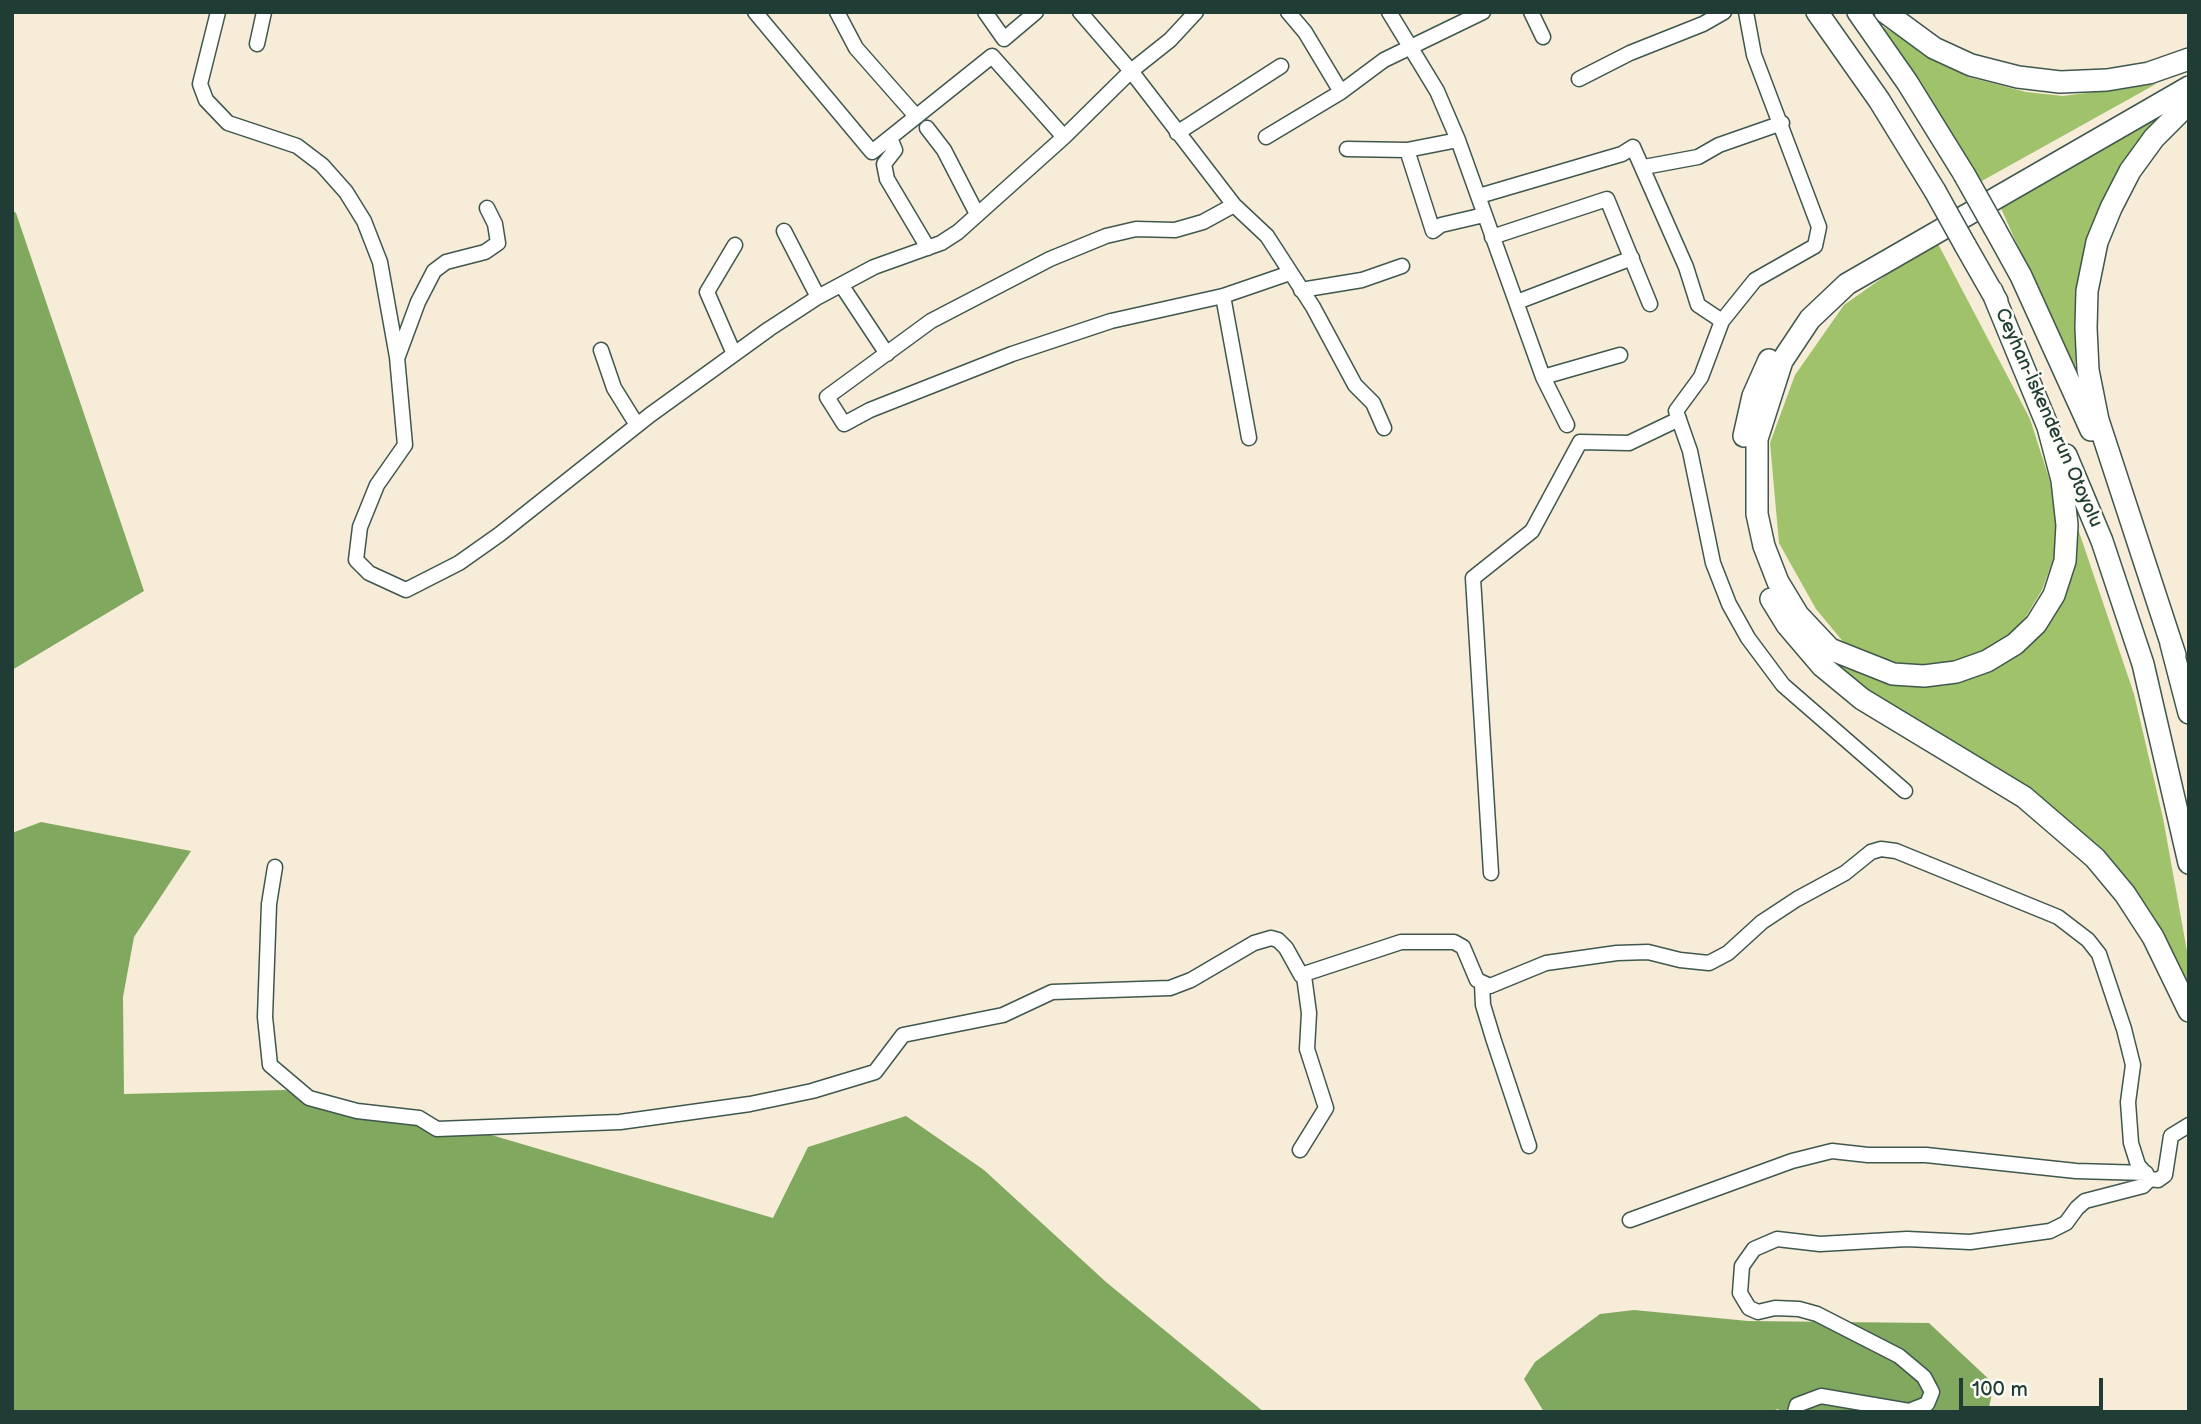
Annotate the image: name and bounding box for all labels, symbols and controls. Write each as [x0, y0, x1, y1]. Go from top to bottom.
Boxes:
street label: Ceyhan-İskenderun Otoyolu [1989, 305, 2107, 531]
scale bar [1963, 1364, 2106, 1408]
text: 100 m [1972, 1377, 2028, 1402]

